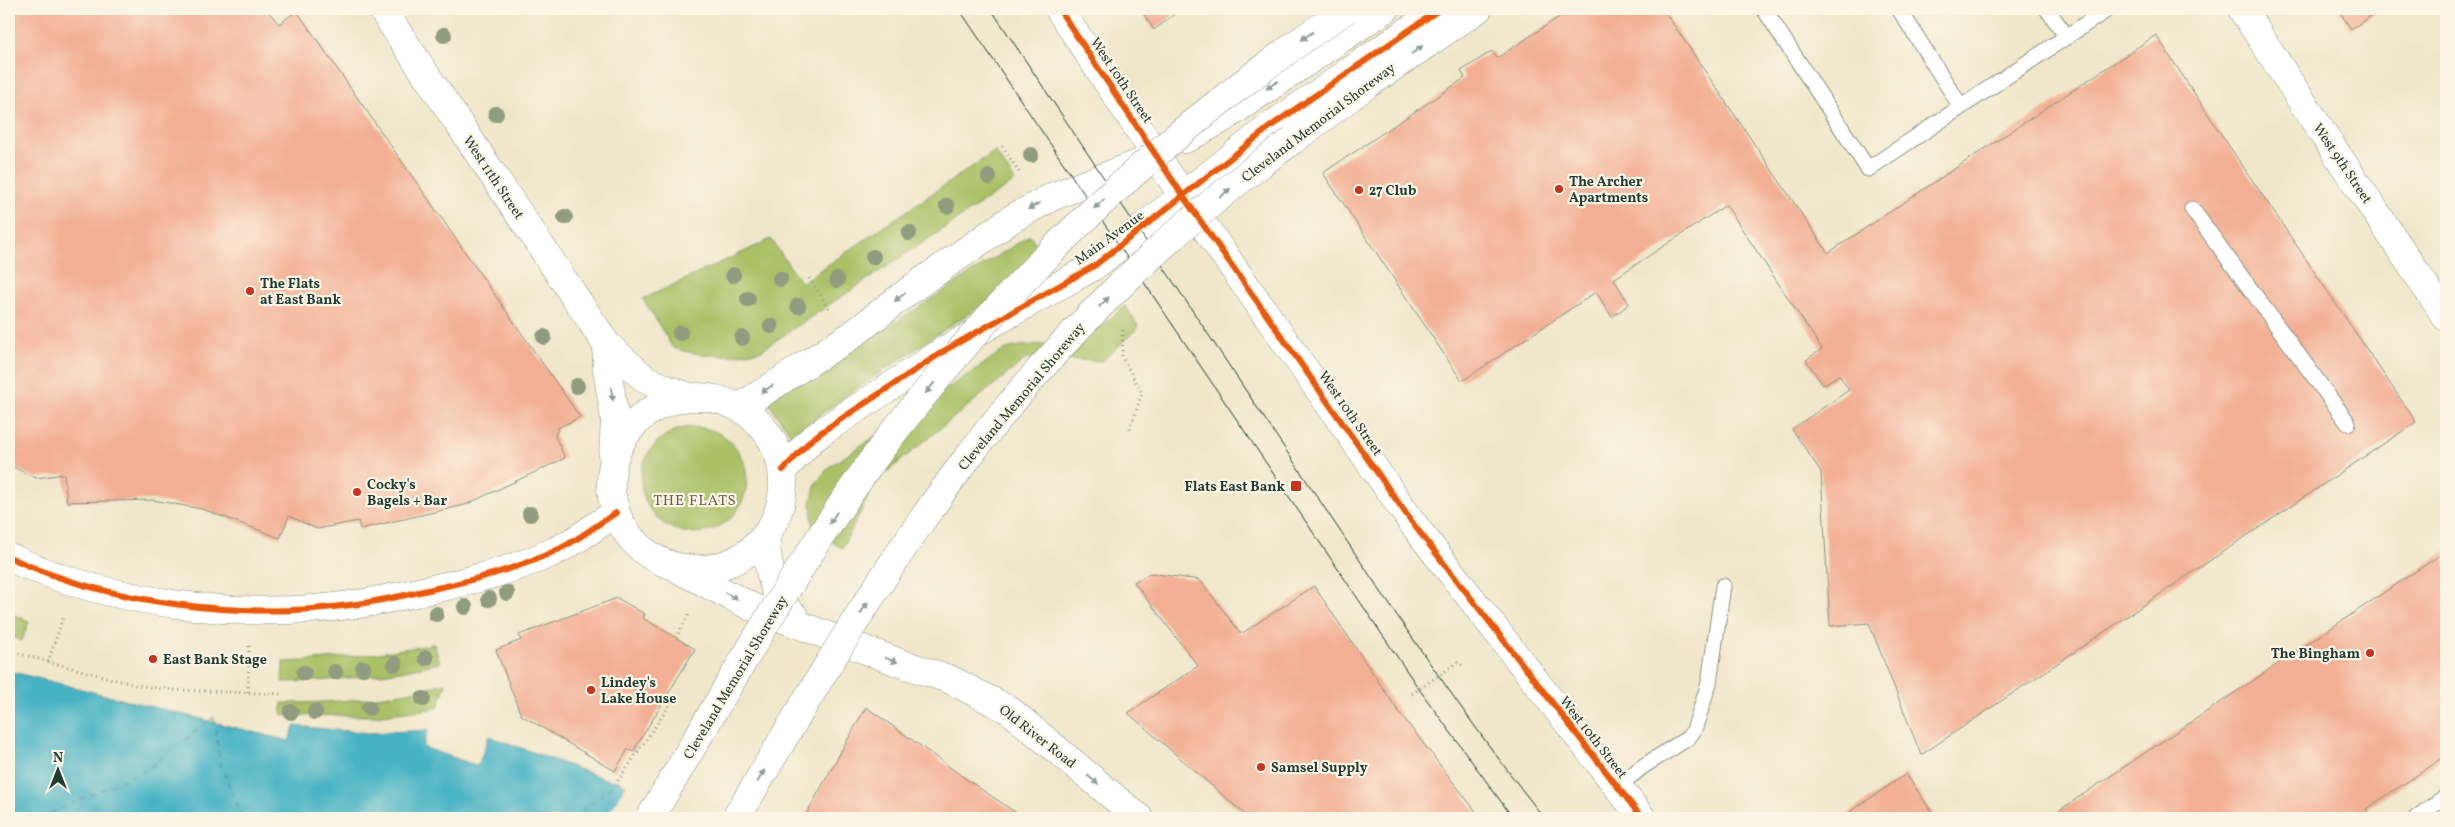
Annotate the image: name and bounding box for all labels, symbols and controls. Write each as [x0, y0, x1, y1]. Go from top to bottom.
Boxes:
one-way arrow [1300, 31, 1314, 41]
street label: West 10th Street [1085, 34, 1157, 128]
one-way arrow [1410, 45, 1424, 55]
street label: Cleveland Memorial Shoreway [1238, 59, 1400, 187]
one-way arrow [1265, 80, 1279, 90]
street label: West 9th Street [2308, 120, 2376, 208]
street label: West 11th Street [458, 132, 528, 223]
place label: The Archer Apartments [1569, 173, 1648, 208]
place label: 27 Club [1369, 182, 1416, 201]
marker: The Archer Apartments [1553, 183, 1565, 195]
marker: 27 Club [1353, 184, 1365, 196]
one-way arrow [1218, 187, 1230, 199]
one-way arrow [1094, 198, 1106, 210]
one-way arrow [1027, 202, 1042, 210]
street label: Main Avenue [1071, 206, 1149, 270]
place label: The Flats at East Bank [260, 275, 342, 310]
marker: The Flats at East Bank [244, 285, 256, 297]
one-way arrow [894, 292, 907, 303]
one-way arrow [1098, 296, 1110, 308]
street label: Cleveland Memorial Shoreway [954, 319, 1090, 475]
street label: West 10th Street [1313, 368, 1386, 460]
one-way arrow [924, 381, 935, 394]
one-way arrow [760, 385, 774, 394]
one-way arrow [608, 386, 616, 402]
place label: Cocky's Bagels + Bar [367, 476, 447, 511]
place label: Flats East Bank [1184, 478, 1286, 497]
marker: Flats East Bank [1289, 479, 1303, 493]
marker: Cocky's Bagels + Bar [351, 486, 363, 498]
district label: THE FLATS [653, 491, 737, 512]
one-way arrow [828, 511, 837, 524]
one-way arrow [724, 591, 737, 600]
street label: Cleveland Memorial Shoreway [680, 592, 793, 763]
one-way arrow [859, 601, 868, 614]
place label: The Bingham [2271, 645, 2360, 664]
marker: The Bingham [2364, 647, 2376, 659]
place label: East Bank Stage [163, 651, 267, 670]
marker: East Bank Stage [147, 653, 159, 665]
one-way arrow [884, 656, 899, 664]
place label: Lindey's Lake House [601, 674, 676, 709]
marker: Lindey's Lake House [585, 684, 597, 696]
street label: West 10th Street [1555, 693, 1631, 783]
street label: Old River Road [995, 701, 1080, 773]
north arrow [32, 744, 82, 794]
text: N [53, 749, 63, 768]
place label: Samsel Supply [1271, 759, 1368, 778]
marker: Samsel Supply [1255, 761, 1267, 773]
one-way arrow [756, 770, 765, 783]
one-way arrow [1087, 775, 1100, 786]

